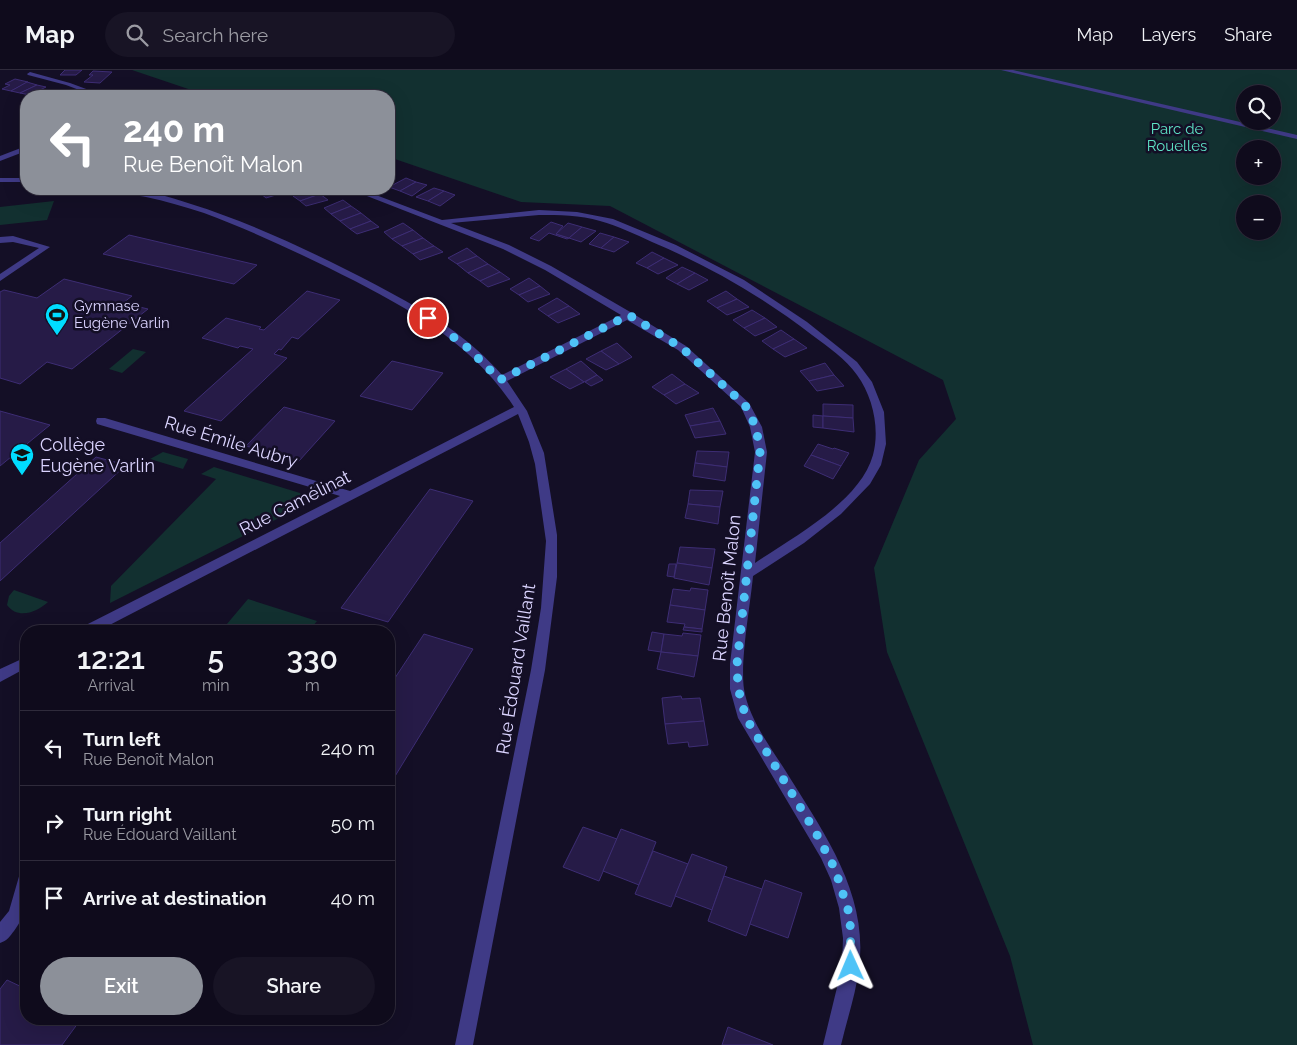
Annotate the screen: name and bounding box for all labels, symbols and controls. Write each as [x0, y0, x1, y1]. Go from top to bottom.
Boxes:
search box [105, 12, 455, 57]
text: Map [25, 20, 75, 49]
icon: search [123, 21, 151, 49]
text: Search here [163, 24, 268, 46]
text: Map [1077, 24, 1113, 45]
text: Layers [1141, 24, 1196, 45]
text: Share [1224, 24, 1272, 45]
map controls [1236, 85, 1281, 240]
button: search [1236, 85, 1281, 130]
text: 240 m [123, 109, 225, 150]
icon: left [40, 110, 105, 175]
park label: Parc de Rouelles [1147, 120, 1207, 155]
button: + [1236, 140, 1281, 185]
text: Rue Benoît Malon [123, 151, 303, 177]
button: − [1236, 195, 1281, 240]
place label: Gymnase Eugène Varlin [74, 297, 170, 332]
pin [407, 297, 449, 339]
sports icon: Gymnase Eugène Varlin [44, 302, 70, 336]
icon: arrive [414, 304, 442, 332]
street label: Rue Émile Aubry [162, 410, 301, 472]
place label: Collège Eugène Varlin [40, 434, 155, 476]
school or university icon: Collège Eugène Varlin [9, 442, 35, 476]
street label: Rue Camélinat [236, 466, 354, 540]
street label: Rue Benoît Malon [708, 514, 745, 662]
street label: Rue Édouard Vaillant [491, 582, 539, 756]
text: 12:21 [77, 641, 145, 676]
text: 5 [207, 641, 224, 676]
text: 330 [287, 641, 338, 676]
text: Arrival [88, 676, 134, 695]
text: min [202, 676, 230, 695]
text: m [305, 676, 320, 695]
text: Turn left [83, 728, 160, 750]
icon: left [40, 734, 68, 762]
text: 240 m [321, 737, 375, 759]
text: Rue Benoît Malon [83, 750, 214, 769]
text: Turn right [83, 803, 172, 825]
icon: right [40, 809, 68, 837]
text: 50 m [331, 812, 375, 834]
text: Rue Édouard Vaillant [83, 825, 237, 844]
icon: arrive [40, 884, 68, 912]
text: Arrive at destination [83, 887, 267, 909]
text: 40 m [331, 887, 375, 909]
position arrow [824, 939, 876, 991]
button: Exit [40, 957, 203, 1015]
button: Share [213, 957, 375, 1015]

